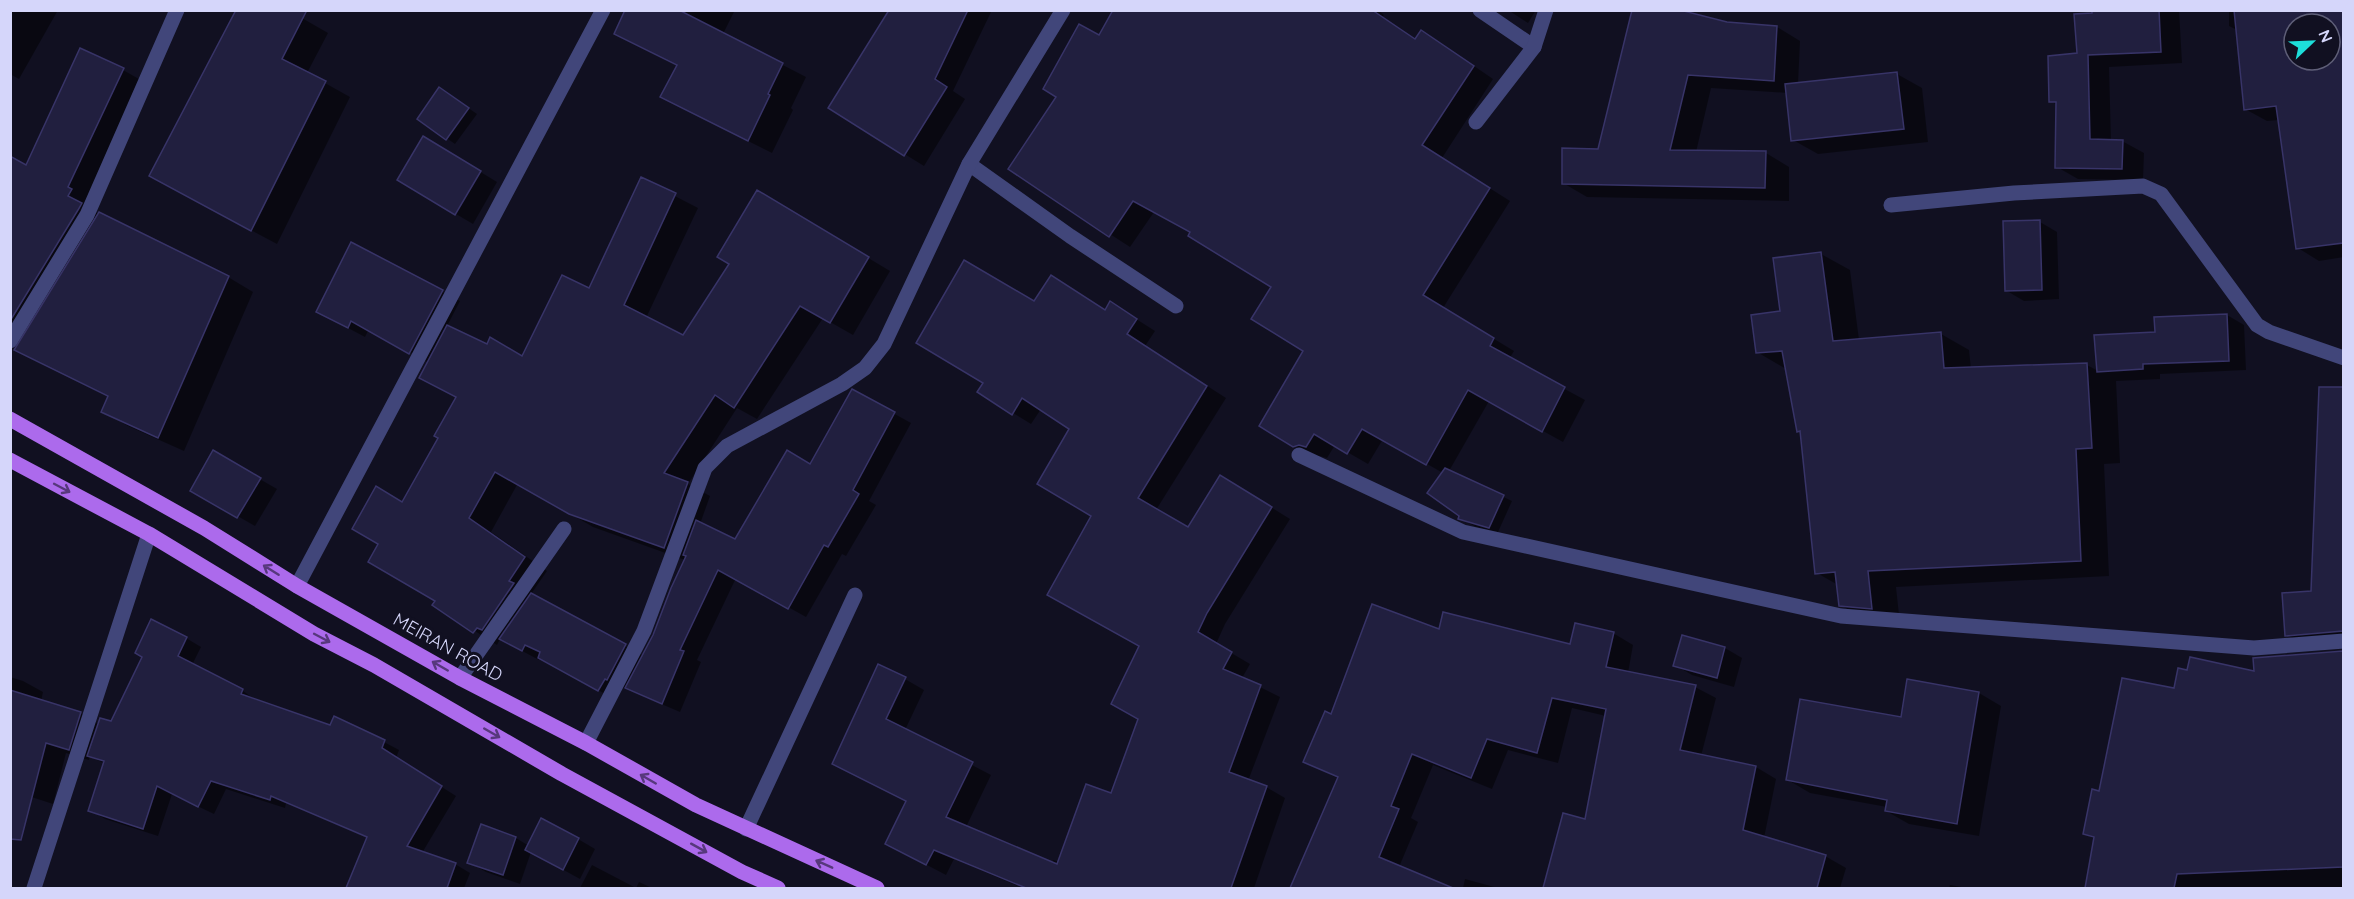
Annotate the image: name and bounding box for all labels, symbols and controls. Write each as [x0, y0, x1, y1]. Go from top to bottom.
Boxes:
north arrow [2282, 12, 2342, 72]
text: N [2314, 27, 2337, 45]
one-way arrow [53, 482, 70, 494]
one-way arrow [263, 563, 280, 575]
street label: MEIRAN ROAD [389, 607, 507, 687]
one-way arrow [312, 633, 330, 644]
one-way arrow [432, 660, 449, 672]
one-way arrow [483, 727, 500, 739]
one-way arrow [640, 773, 658, 784]
one-way arrow [690, 842, 707, 854]
one-way arrow [815, 858, 833, 870]

